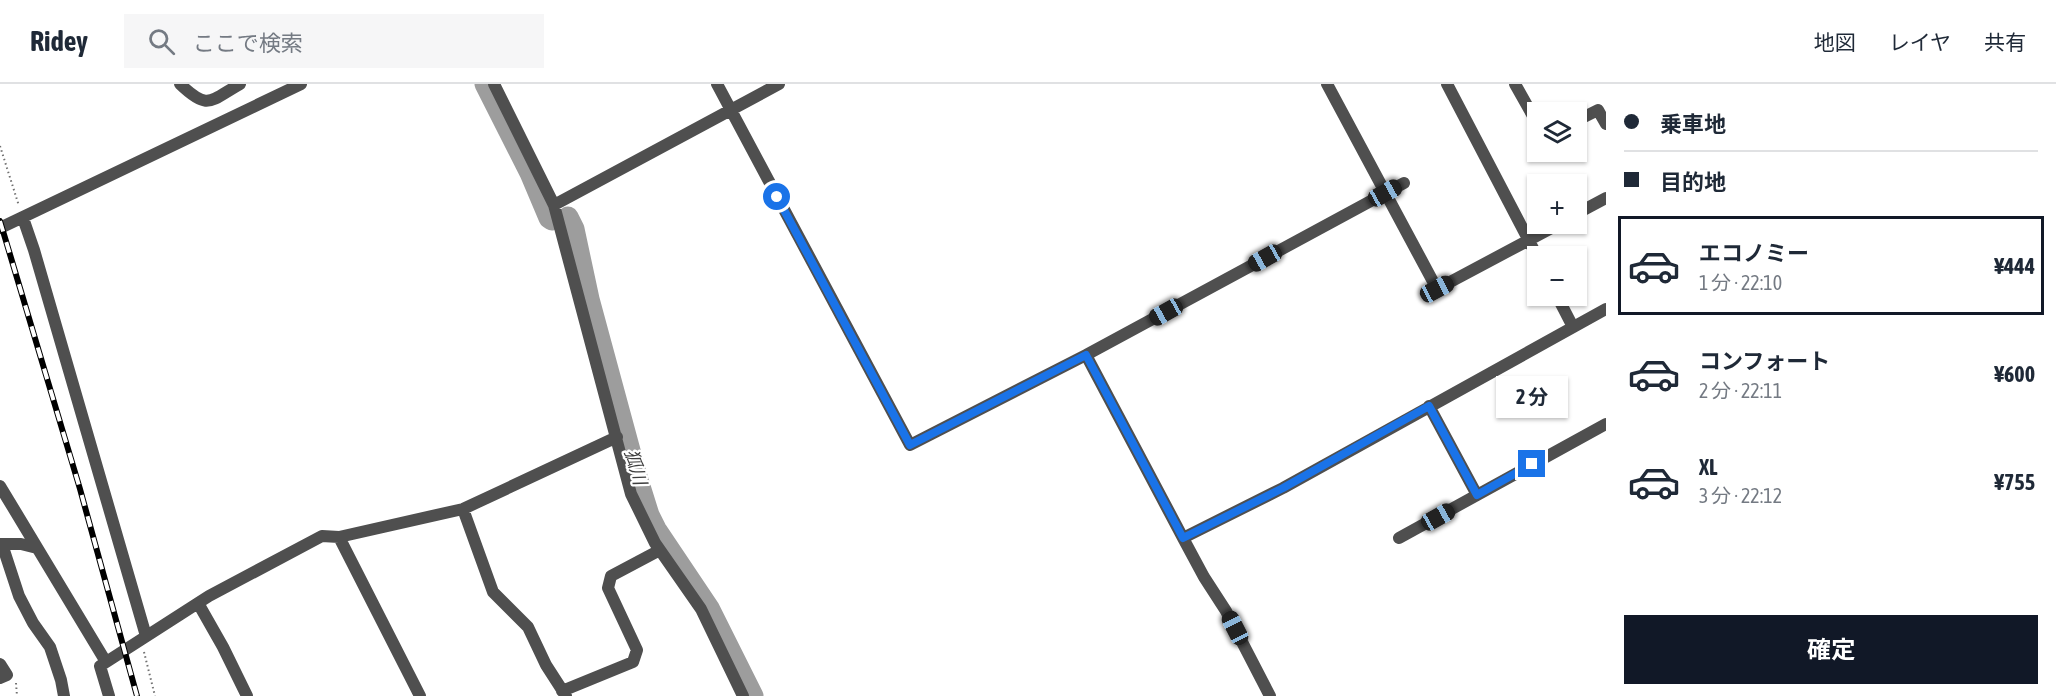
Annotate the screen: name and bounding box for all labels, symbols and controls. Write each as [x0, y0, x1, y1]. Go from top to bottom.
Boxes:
search box [124, 14, 544, 68]
text: Ridey [30, 25, 88, 57]
icon: search [145, 25, 178, 58]
text: ここで検索 [193, 30, 303, 56]
text: 地図 [1814, 30, 1856, 54]
text: レイヤ [1889, 30, 1951, 54]
text: 共有 [1984, 30, 2026, 54]
map controls [1527, 102, 1587, 306]
button: layers [1527, 102, 1587, 162]
text: 乗車地 [1660, 111, 1726, 137]
text: 目的地 [1660, 169, 1726, 195]
button: + [1527, 174, 1587, 234]
car [1365, 176, 1405, 210]
route start [763, 183, 790, 210]
icon: car [1627, 239, 1681, 293]
text: エコノミー [1699, 240, 1809, 266]
car [1245, 241, 1285, 275]
button: − [1527, 246, 1587, 306]
text: ¥444 [1994, 253, 2035, 279]
text: 1 分 · 22:10 [1699, 271, 1782, 294]
car [1417, 273, 1457, 305]
car [1146, 295, 1186, 329]
icon: car [1627, 347, 1681, 401]
text: コンフォート [1699, 348, 1830, 374]
text: ¥600 [1994, 361, 2035, 387]
callout: 2 分 [1496, 377, 1568, 419]
text: 2 分 · 22:11 [1699, 379, 1782, 402]
text: 2 分 [1516, 385, 1548, 408]
water label: 狐川 [621, 447, 652, 489]
route end [1518, 450, 1545, 477]
text: XL [1699, 454, 1717, 480]
icon: car [1627, 455, 1681, 509]
text: ¥755 [1994, 469, 2035, 495]
text: 3 分 · 22:12 [1699, 484, 1782, 507]
car [1418, 500, 1458, 534]
car [1219, 608, 1251, 648]
button: 確定 [1624, 615, 2038, 684]

